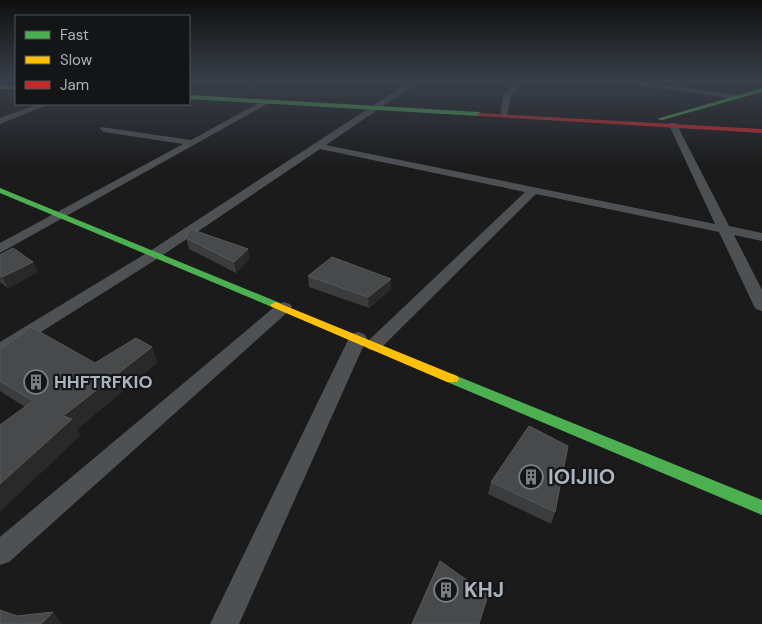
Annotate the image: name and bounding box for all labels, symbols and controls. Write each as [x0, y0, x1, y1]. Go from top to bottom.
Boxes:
legend [15, 15, 190, 105]
text: Fast [60, 25, 89, 45]
text: Slow [60, 50, 93, 70]
text: Jam [60, 75, 89, 95]
building icon: HHFTRFKIO [23, 369, 49, 395]
place label: HHFTRFKIO [54, 370, 153, 394]
place label: IOIJIIO [548, 463, 615, 491]
building icon: IOIJIIO [518, 464, 544, 490]
place label: KHJ [464, 576, 504, 604]
building icon: KHJ [433, 577, 459, 603]

